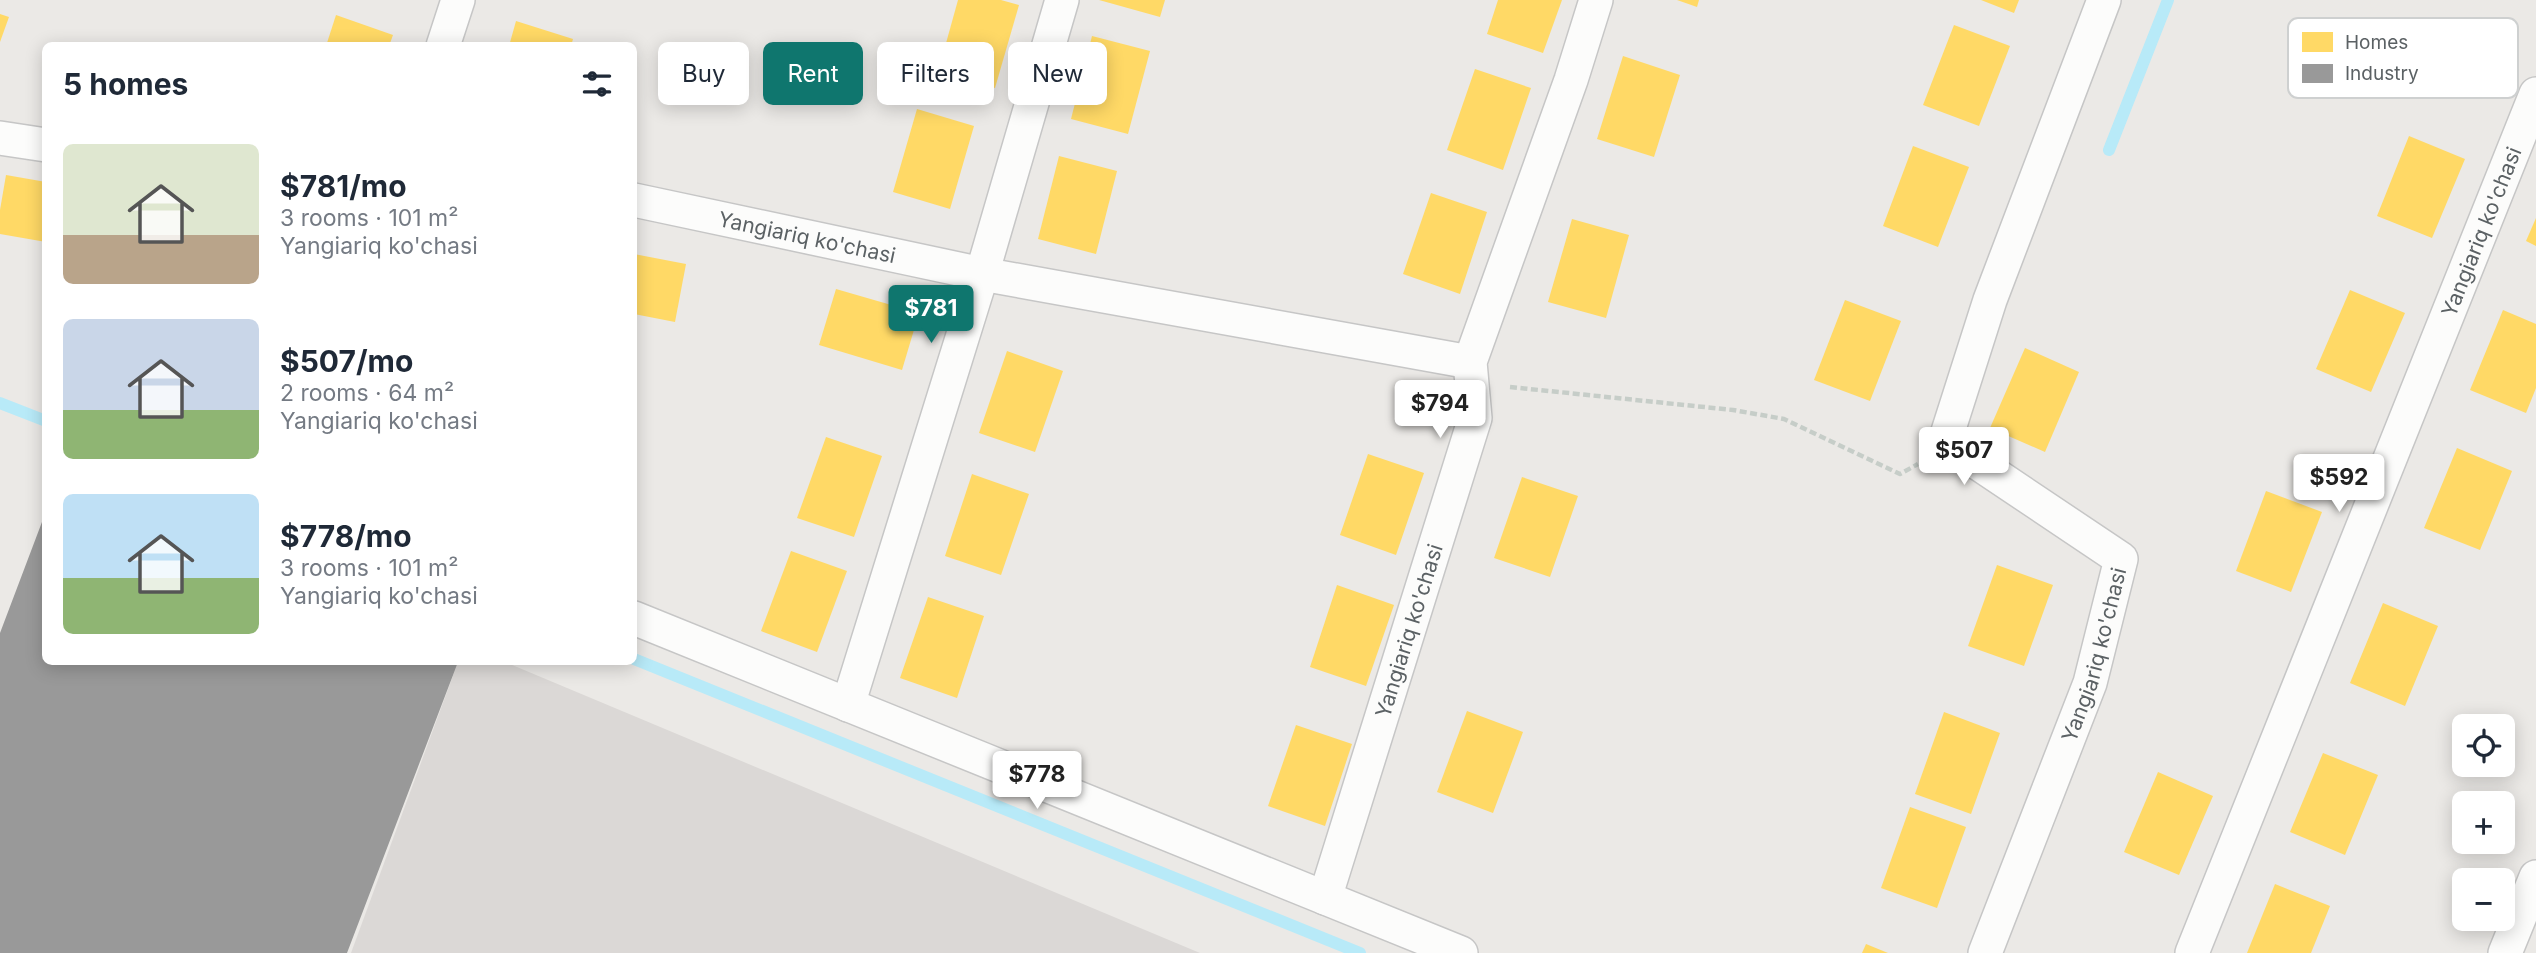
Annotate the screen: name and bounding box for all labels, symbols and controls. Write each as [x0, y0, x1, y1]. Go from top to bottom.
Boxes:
legend [2288, 18, 2518, 98]
text: Homes [2345, 31, 2408, 54]
chip: Buy [658, 42, 749, 105]
chip: Rent [763, 42, 863, 105]
chip: Filters [877, 42, 994, 105]
chip: New [1008, 42, 1107, 105]
text: Industry [2345, 62, 2419, 85]
icon: filters [578, 65, 616, 103]
text: 5 homes [63, 66, 188, 102]
street label: Yangiariq ko'chasi [2436, 143, 2526, 320]
text: $781/mo [280, 168, 407, 204]
icon: home [119, 172, 203, 256]
text: 3 rooms · 101 m² [280, 204, 458, 232]
street label: Yangiariq ko'chasi [716, 206, 898, 268]
text: Yangiariq ko'chasi [280, 232, 478, 260]
pin: $781 [890, 286, 972, 345]
text: $781 [905, 294, 958, 322]
text: $507/mo [280, 343, 413, 379]
icon: home [119, 347, 203, 431]
text: 2 rooms · 64 m² [280, 379, 454, 407]
pin: $794 [1399, 380, 1481, 440]
text: $794 [1411, 389, 1469, 417]
text: Yangiariq ko'chasi [280, 407, 478, 435]
pin: $507 [1923, 428, 2005, 487]
text: $507 [1935, 436, 1993, 464]
pin: $592 [2298, 454, 2380, 514]
text: $592 [2309, 463, 2369, 491]
text: $778/mo [280, 518, 412, 554]
icon: home [119, 522, 203, 606]
street label: Yangiariq ko'chasi [1370, 541, 1447, 721]
text: 3 rooms · 101 m² [280, 554, 458, 582]
street label: Yangiariq ko'chasi [2056, 565, 2131, 745]
text: Yangiariq ko'chasi [280, 582, 478, 610]
map controls [2452, 714, 2515, 931]
button: locate [2452, 714, 2515, 777]
pin: $778 [996, 752, 1078, 811]
text: $778 [1009, 760, 1065, 788]
button: + [2452, 791, 2515, 854]
button: − [2452, 868, 2515, 931]

